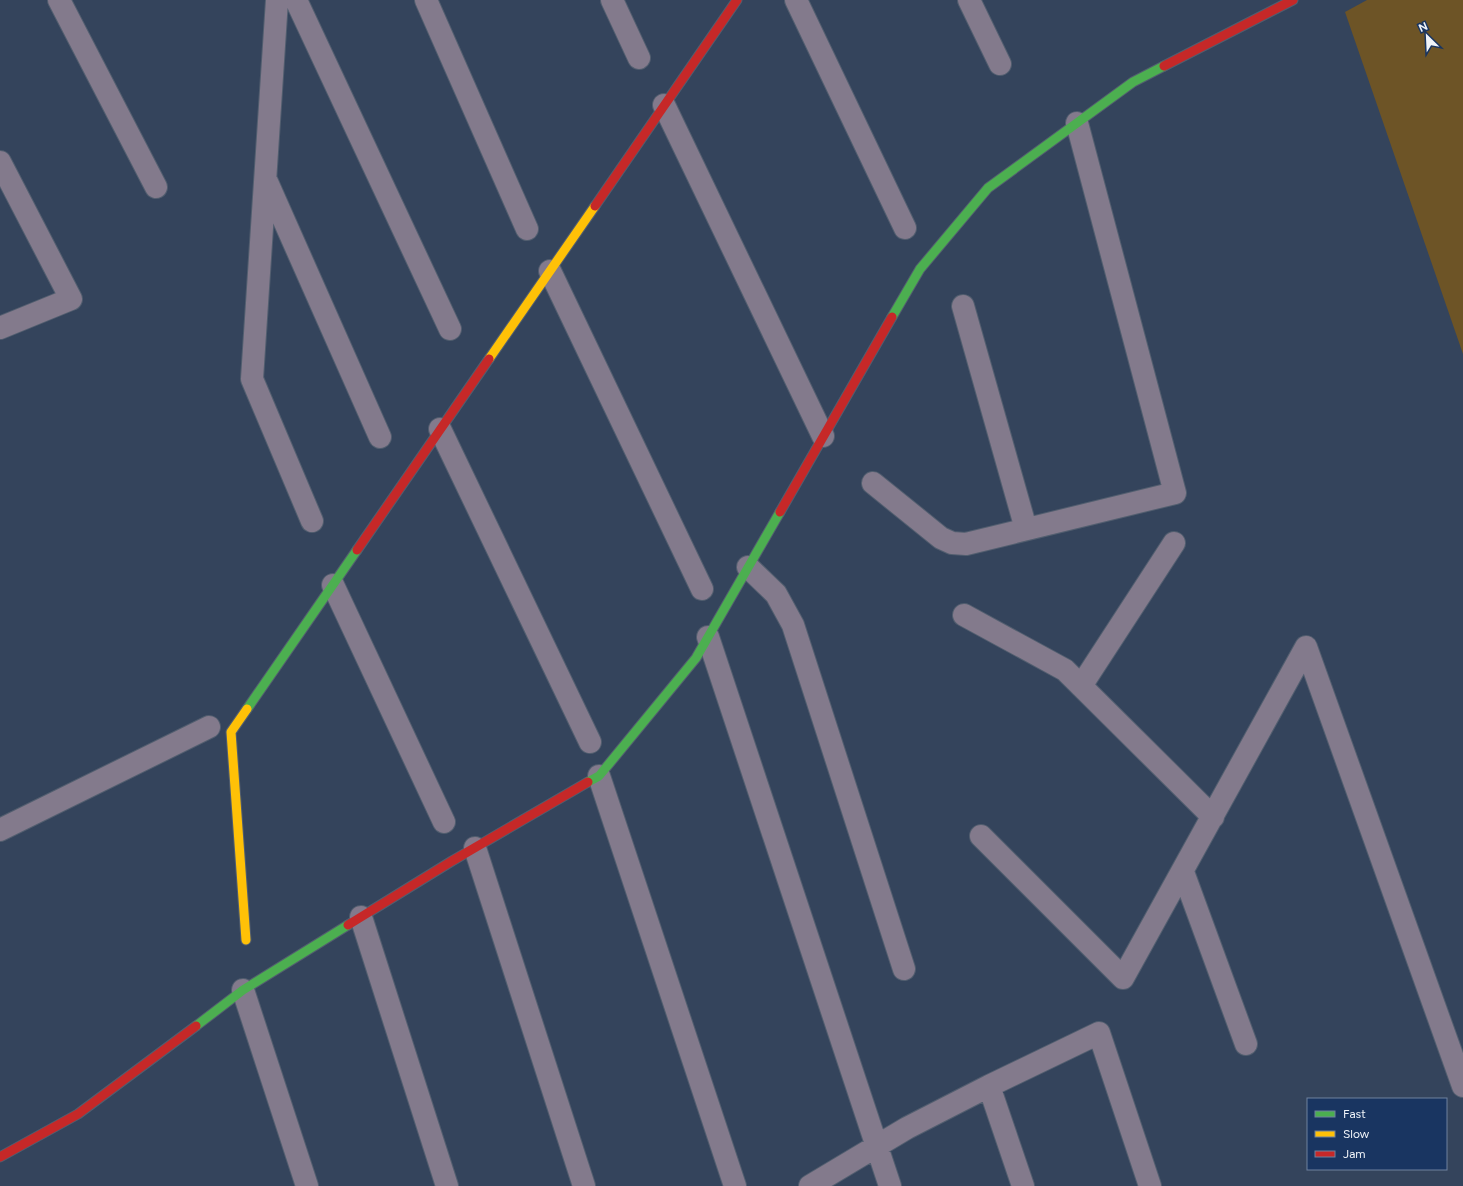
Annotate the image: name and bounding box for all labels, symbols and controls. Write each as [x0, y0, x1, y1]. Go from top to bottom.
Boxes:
north arrow [1407, 16, 1447, 56]
text: N [1417, 20, 1430, 35]
legend [1307, 1098, 1447, 1170]
text: Fast [1343, 1107, 1366, 1121]
text: Slow [1343, 1127, 1370, 1141]
text: Jam [1343, 1147, 1366, 1161]

